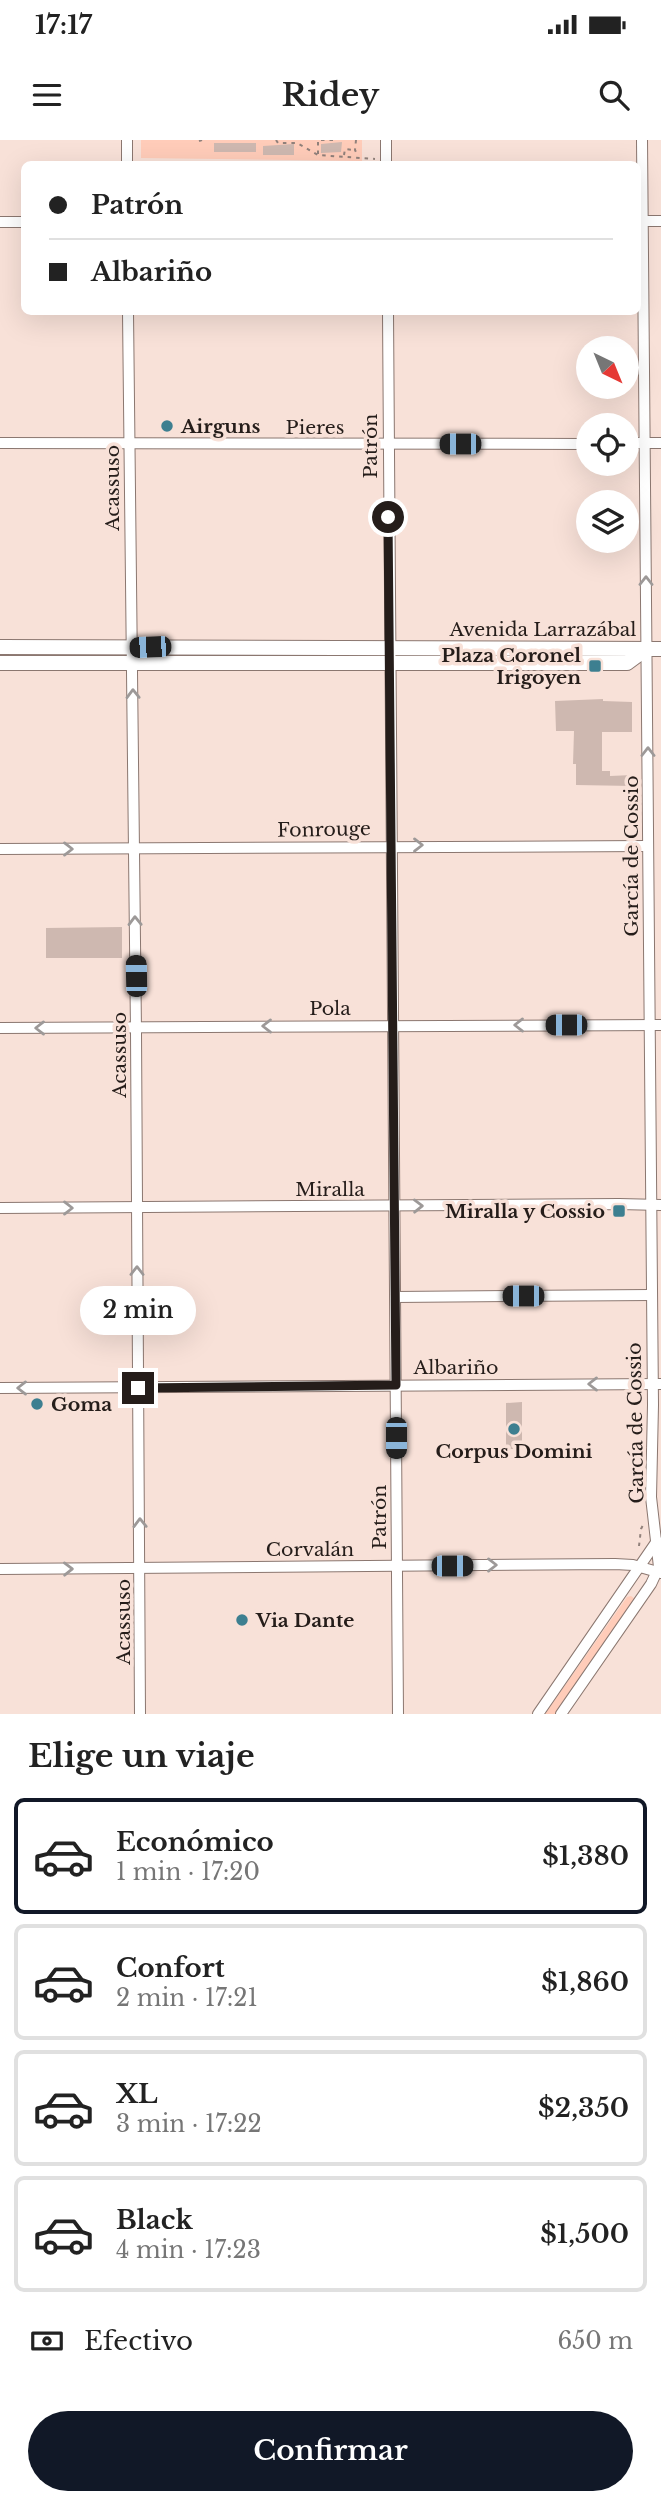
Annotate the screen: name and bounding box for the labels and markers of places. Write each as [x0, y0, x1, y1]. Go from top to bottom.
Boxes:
place label: Airguns [180, 415, 261, 438]
marker: Airguns [159, 418, 175, 434]
place label: Plaza Coronel Irigoyen [441, 644, 581, 689]
marker: Plaza Coronel Irigoyen [587, 658, 603, 674]
place label: Miralla y Cossio [445, 1200, 605, 1223]
marker: Miralla y Cossio [611, 1203, 627, 1219]
place label: Goma [51, 1393, 112, 1416]
marker: Goma [29, 1396, 45, 1412]
marker: Corpus Domini [506, 1421, 522, 1437]
place label: Corpus Domini [436, 1440, 593, 1463]
place label: Via Dante [255, 1609, 354, 1632]
marker: Via Dante [234, 1612, 250, 1628]

